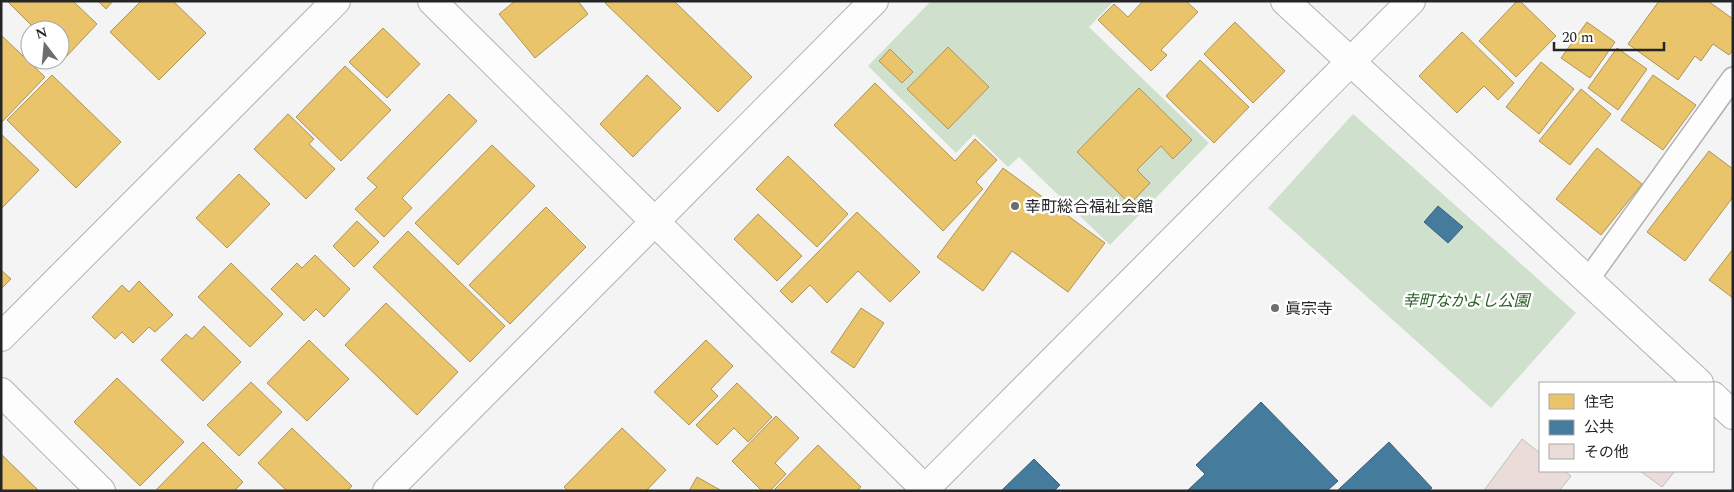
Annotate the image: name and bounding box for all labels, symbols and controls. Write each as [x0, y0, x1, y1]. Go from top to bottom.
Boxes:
north arrow [20, 20, 70, 70]
scale bar [1554, 20, 1664, 52]
text: N [33, 21, 50, 45]
text: 20 m [1562, 26, 1594, 49]
place label: 幸町総合福祉会館 [1025, 195, 1153, 219]
marker: 幸町総合福祉会館 [1009, 200, 1021, 212]
park label: 幸町なかよし公園 [1402, 289, 1532, 313]
place label: 眞宗寺 [1285, 297, 1333, 321]
marker: 眞宗寺 [1269, 302, 1281, 314]
legend [1539, 382, 1714, 472]
text: 住宅 [1584, 391, 1614, 414]
text: 公共 [1584, 416, 1614, 439]
text: その他 [1584, 441, 1629, 464]

